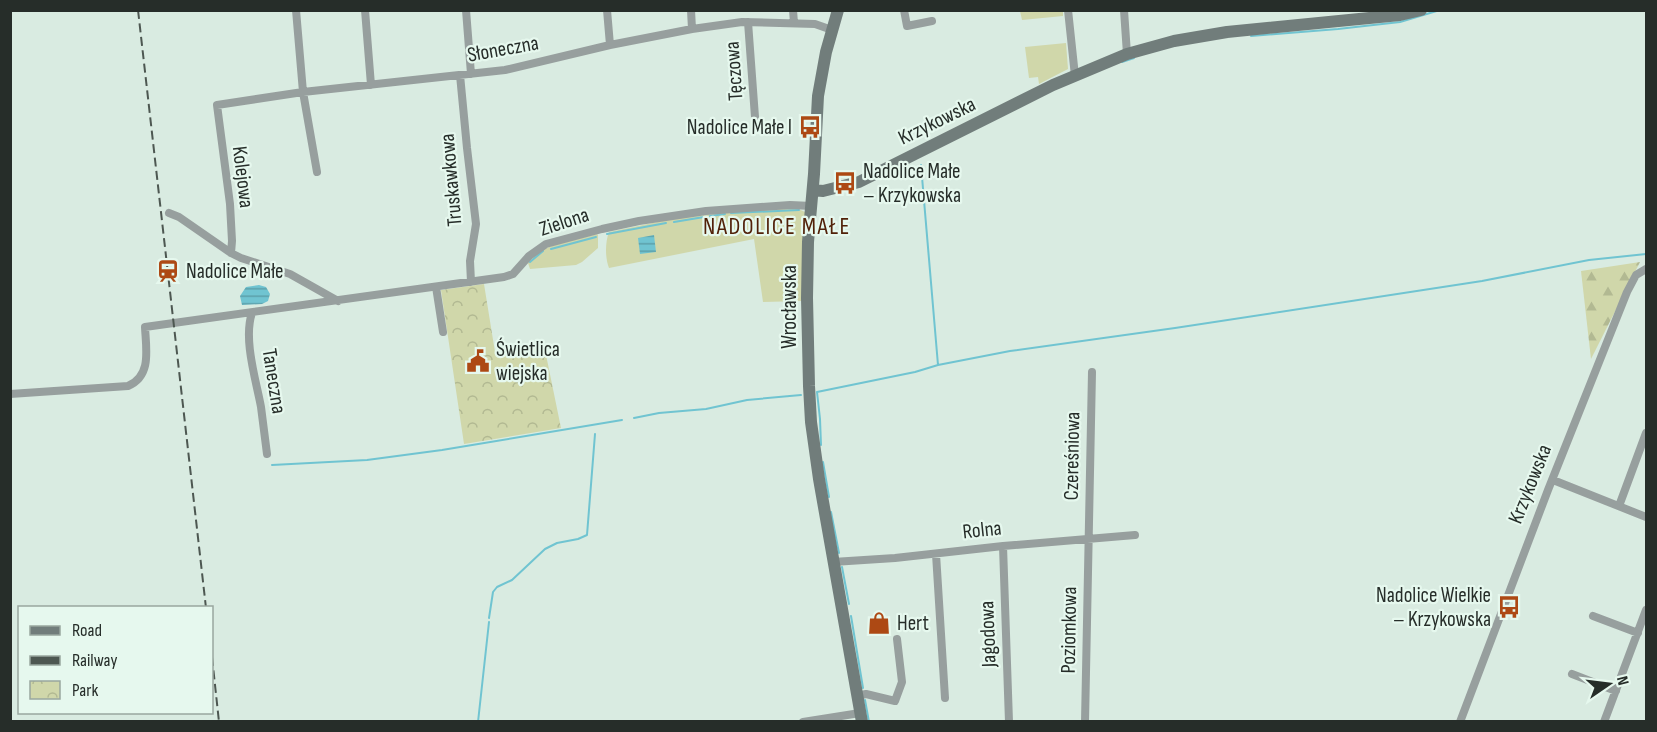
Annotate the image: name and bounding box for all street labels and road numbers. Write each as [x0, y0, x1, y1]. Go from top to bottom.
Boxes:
street label: Słoneczna [465, 30, 541, 68]
street label: Tęczowa [719, 41, 749, 101]
street label: Krzykowska [894, 92, 980, 150]
street label: Truskawkowa [434, 133, 468, 227]
street label: Kolejowa [227, 145, 259, 209]
street label: Zielona [536, 202, 592, 242]
street label: Wrocławska [777, 265, 802, 349]
street label: Taneczna [257, 347, 291, 415]
street label: Czereśniowa [1059, 411, 1085, 501]
street label: Krzykowska [1503, 441, 1557, 527]
street label: Rolna [961, 516, 1003, 544]
street label: Poziomkowa [1056, 586, 1082, 674]
street label: Jagodowa [974, 600, 1002, 669]

